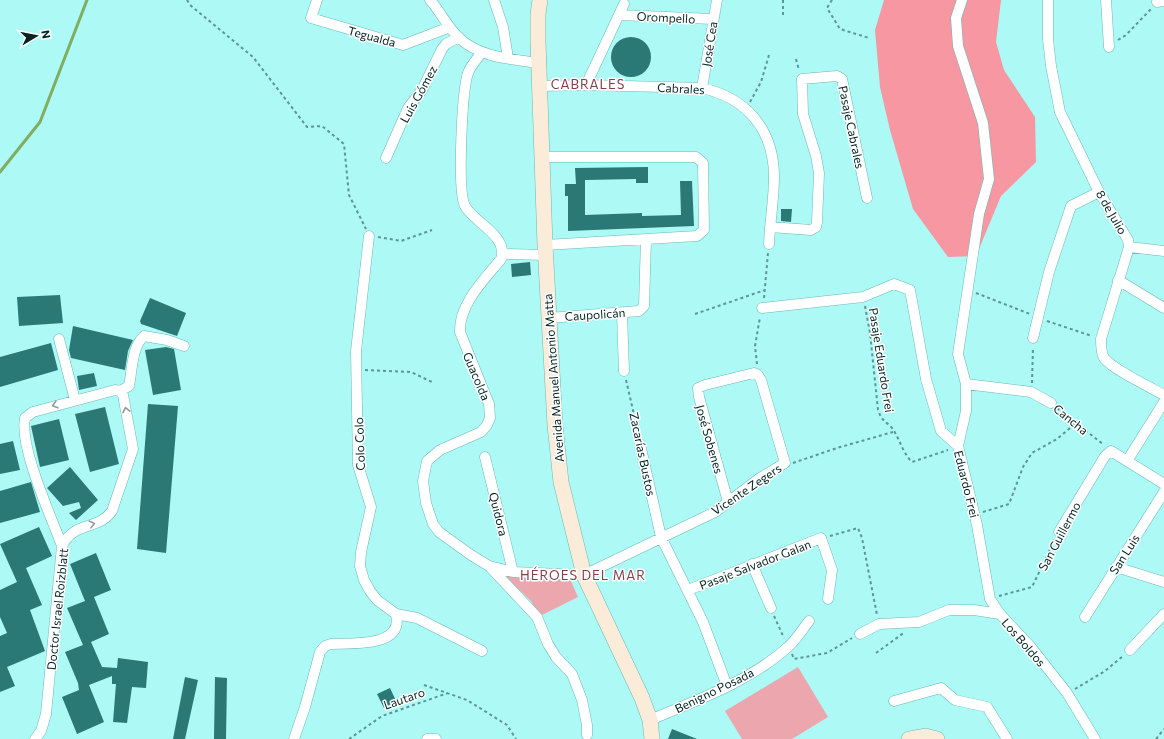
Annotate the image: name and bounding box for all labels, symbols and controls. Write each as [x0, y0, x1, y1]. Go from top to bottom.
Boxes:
street label: Orompello [636, 8, 696, 26]
north arrow [16, 16, 56, 56]
street label: José Cea [699, 20, 720, 68]
street label: Tegualda [347, 23, 397, 49]
text: N [39, 29, 53, 39]
street label: Luis Gómez [397, 63, 439, 125]
district label: CABRALES [551, 76, 625, 92]
street label: Cabrales [657, 80, 705, 96]
street label: Pasaje Cabrales [836, 84, 868, 170]
street label: 8 de Julio [1093, 187, 1130, 237]
street label: Avenida Manuel Antonio Matta [540, 293, 566, 463]
street label: Caupolicán [564, 305, 626, 323]
street label: Pasaje Eduardo Frei [867, 307, 897, 413]
street label: Guacolda [461, 350, 493, 402]
one-way arrow [52, 400, 59, 409]
street label: Cancha [1051, 401, 1091, 437]
street label: José Sobenes [693, 403, 727, 475]
one-way arrow [123, 407, 131, 414]
street label: Zacarías Bustos [627, 411, 659, 497]
street label: Colo Colo [351, 417, 367, 471]
street label: Eduardo Frei [952, 449, 982, 519]
street label: Vicente Zegers [708, 461, 784, 517]
street label: Quidora [487, 491, 511, 537]
street label: San Guillermo [1035, 499, 1083, 573]
one-way arrow [89, 521, 95, 529]
street label: San Luis [1106, 531, 1142, 577]
street label: Pasaje Salvador Galan [697, 536, 813, 592]
street label: Doctor Israel Roizblatt [44, 547, 70, 671]
district label: HÉROES DEL MAR [520, 566, 646, 583]
street label: Los Boldos [999, 615, 1049, 669]
street label: Benigno Posada [672, 665, 756, 715]
street label: Lautaro [381, 684, 427, 712]

